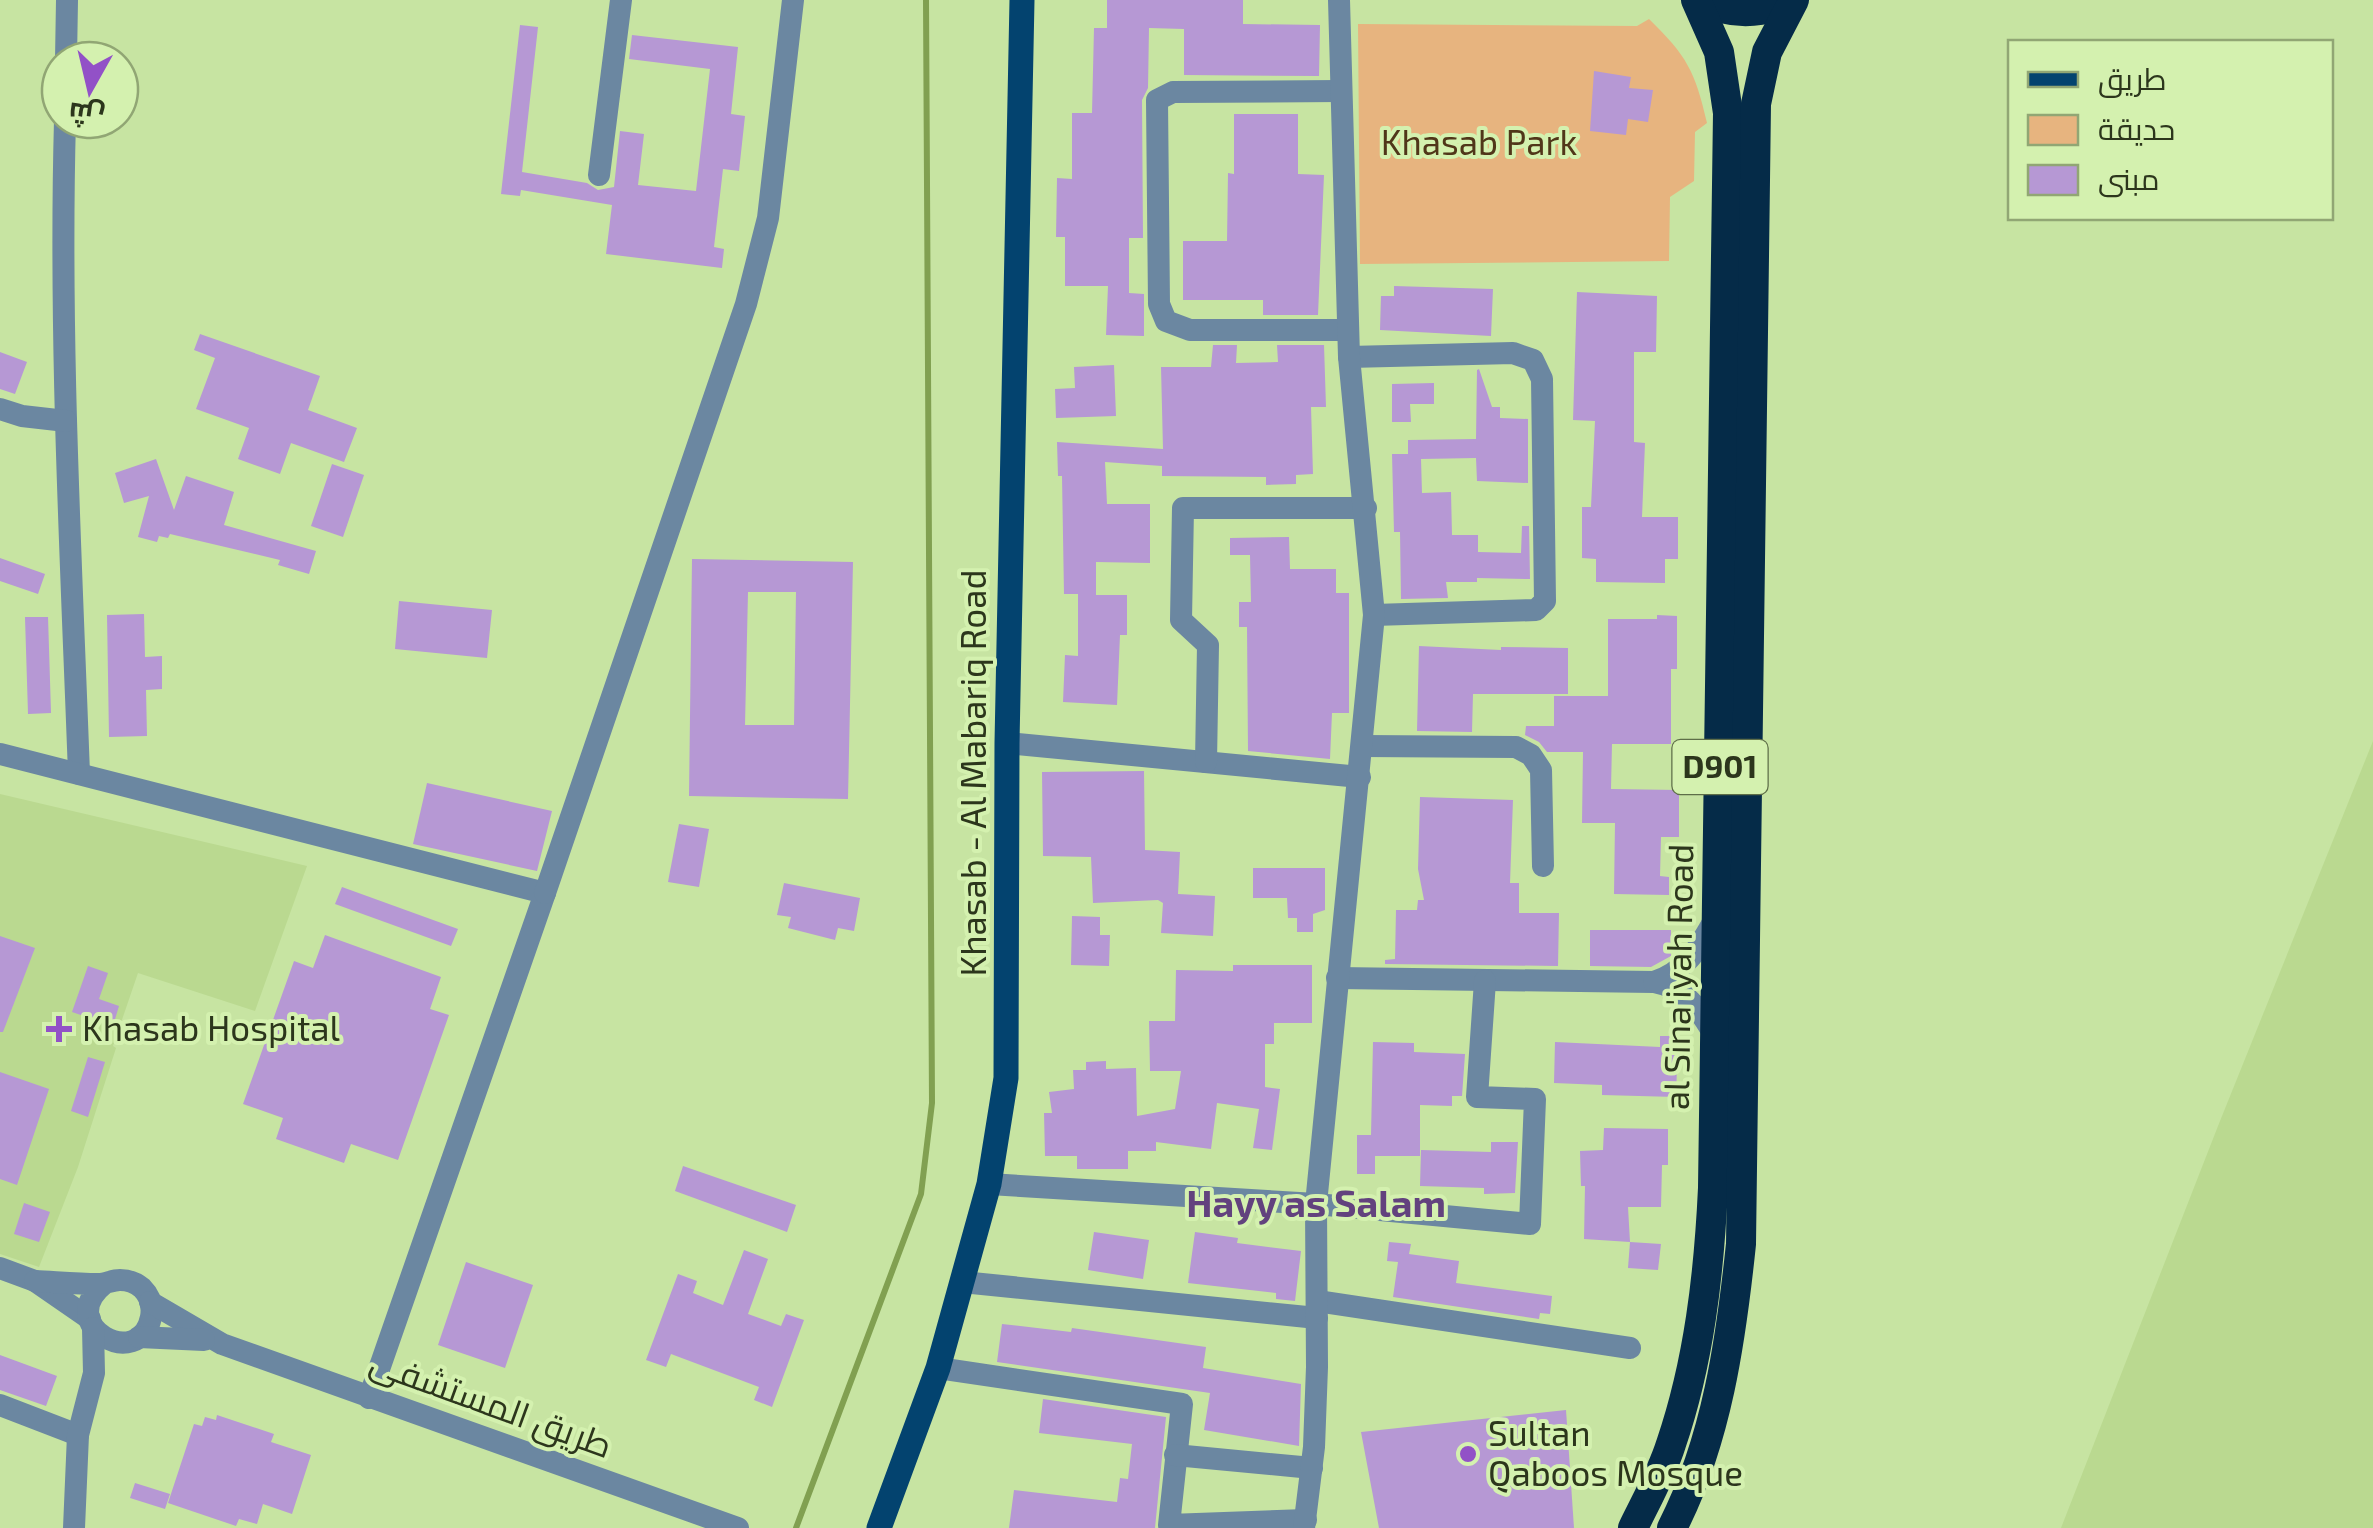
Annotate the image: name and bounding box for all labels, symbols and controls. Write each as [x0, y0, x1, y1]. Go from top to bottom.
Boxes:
north arrow [40, 40, 140, 140]
legend [2008, 40, 2333, 220]
text: طريق [2098, 60, 2167, 98]
text: ش [66, 95, 107, 135]
text: حديقة [2098, 110, 2175, 146]
park label: Khasab Park [1381, 120, 1577, 162]
text: مبنى [2098, 160, 2159, 198]
street label: Khasab - Al Mabariq Road [951, 570, 993, 976]
road number: D901 [1672, 740, 1768, 794]
street label: al Sina'iyah Road [1654, 843, 1700, 1110]
place label: Khasab Hospital [82, 1006, 341, 1048]
marker: Khasab Hospital [46, 1016, 72, 1042]
district label: Hayy as Salam [1186, 1179, 1446, 1225]
street label: طريق المستشفى [364, 1339, 618, 1468]
place label: Sultan Qaboos Mosque [1488, 1411, 1743, 1493]
marker: Sultan Qaboos Mosque [1457, 1443, 1479, 1465]

